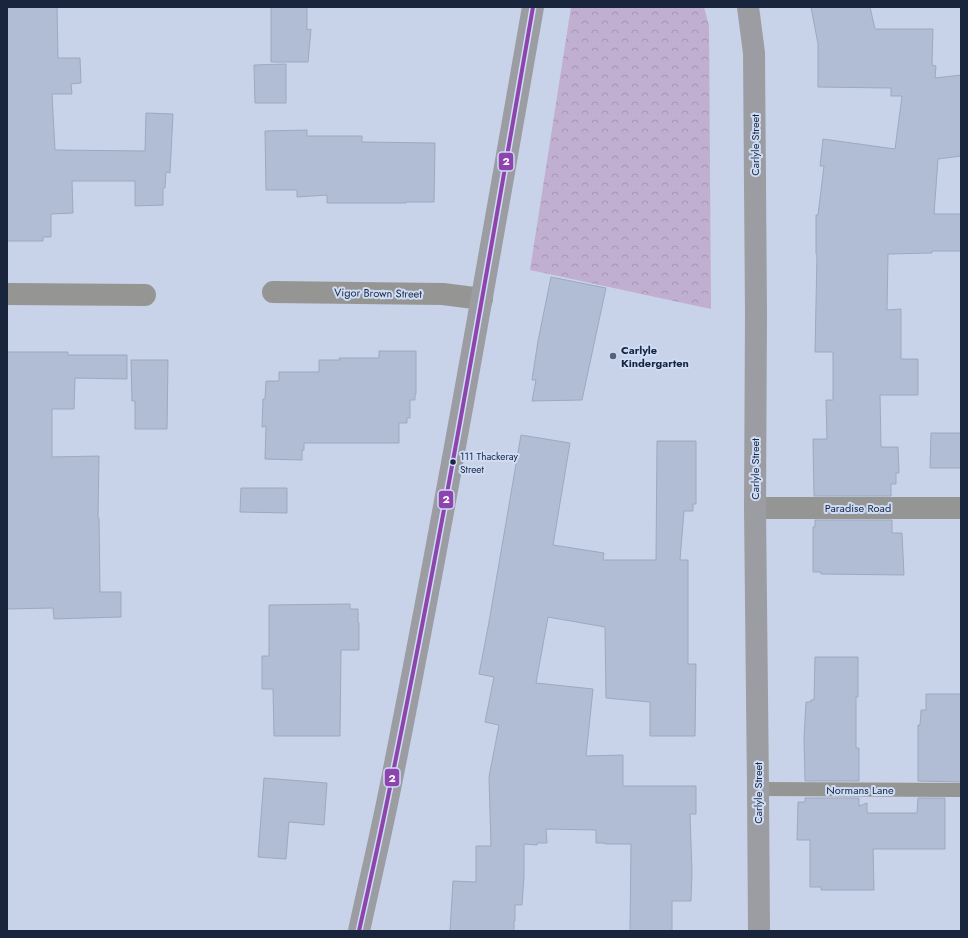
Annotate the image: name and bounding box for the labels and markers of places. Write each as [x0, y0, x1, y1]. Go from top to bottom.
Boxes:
place label: Carlyle Kindergarten [621, 342, 689, 371]
marker: Carlyle Kindergarten [608, 351, 618, 361]
place label: 111 Thackeray Street [460, 449, 519, 477]
marker: 111 Thackeray Street [448, 457, 458, 467]

